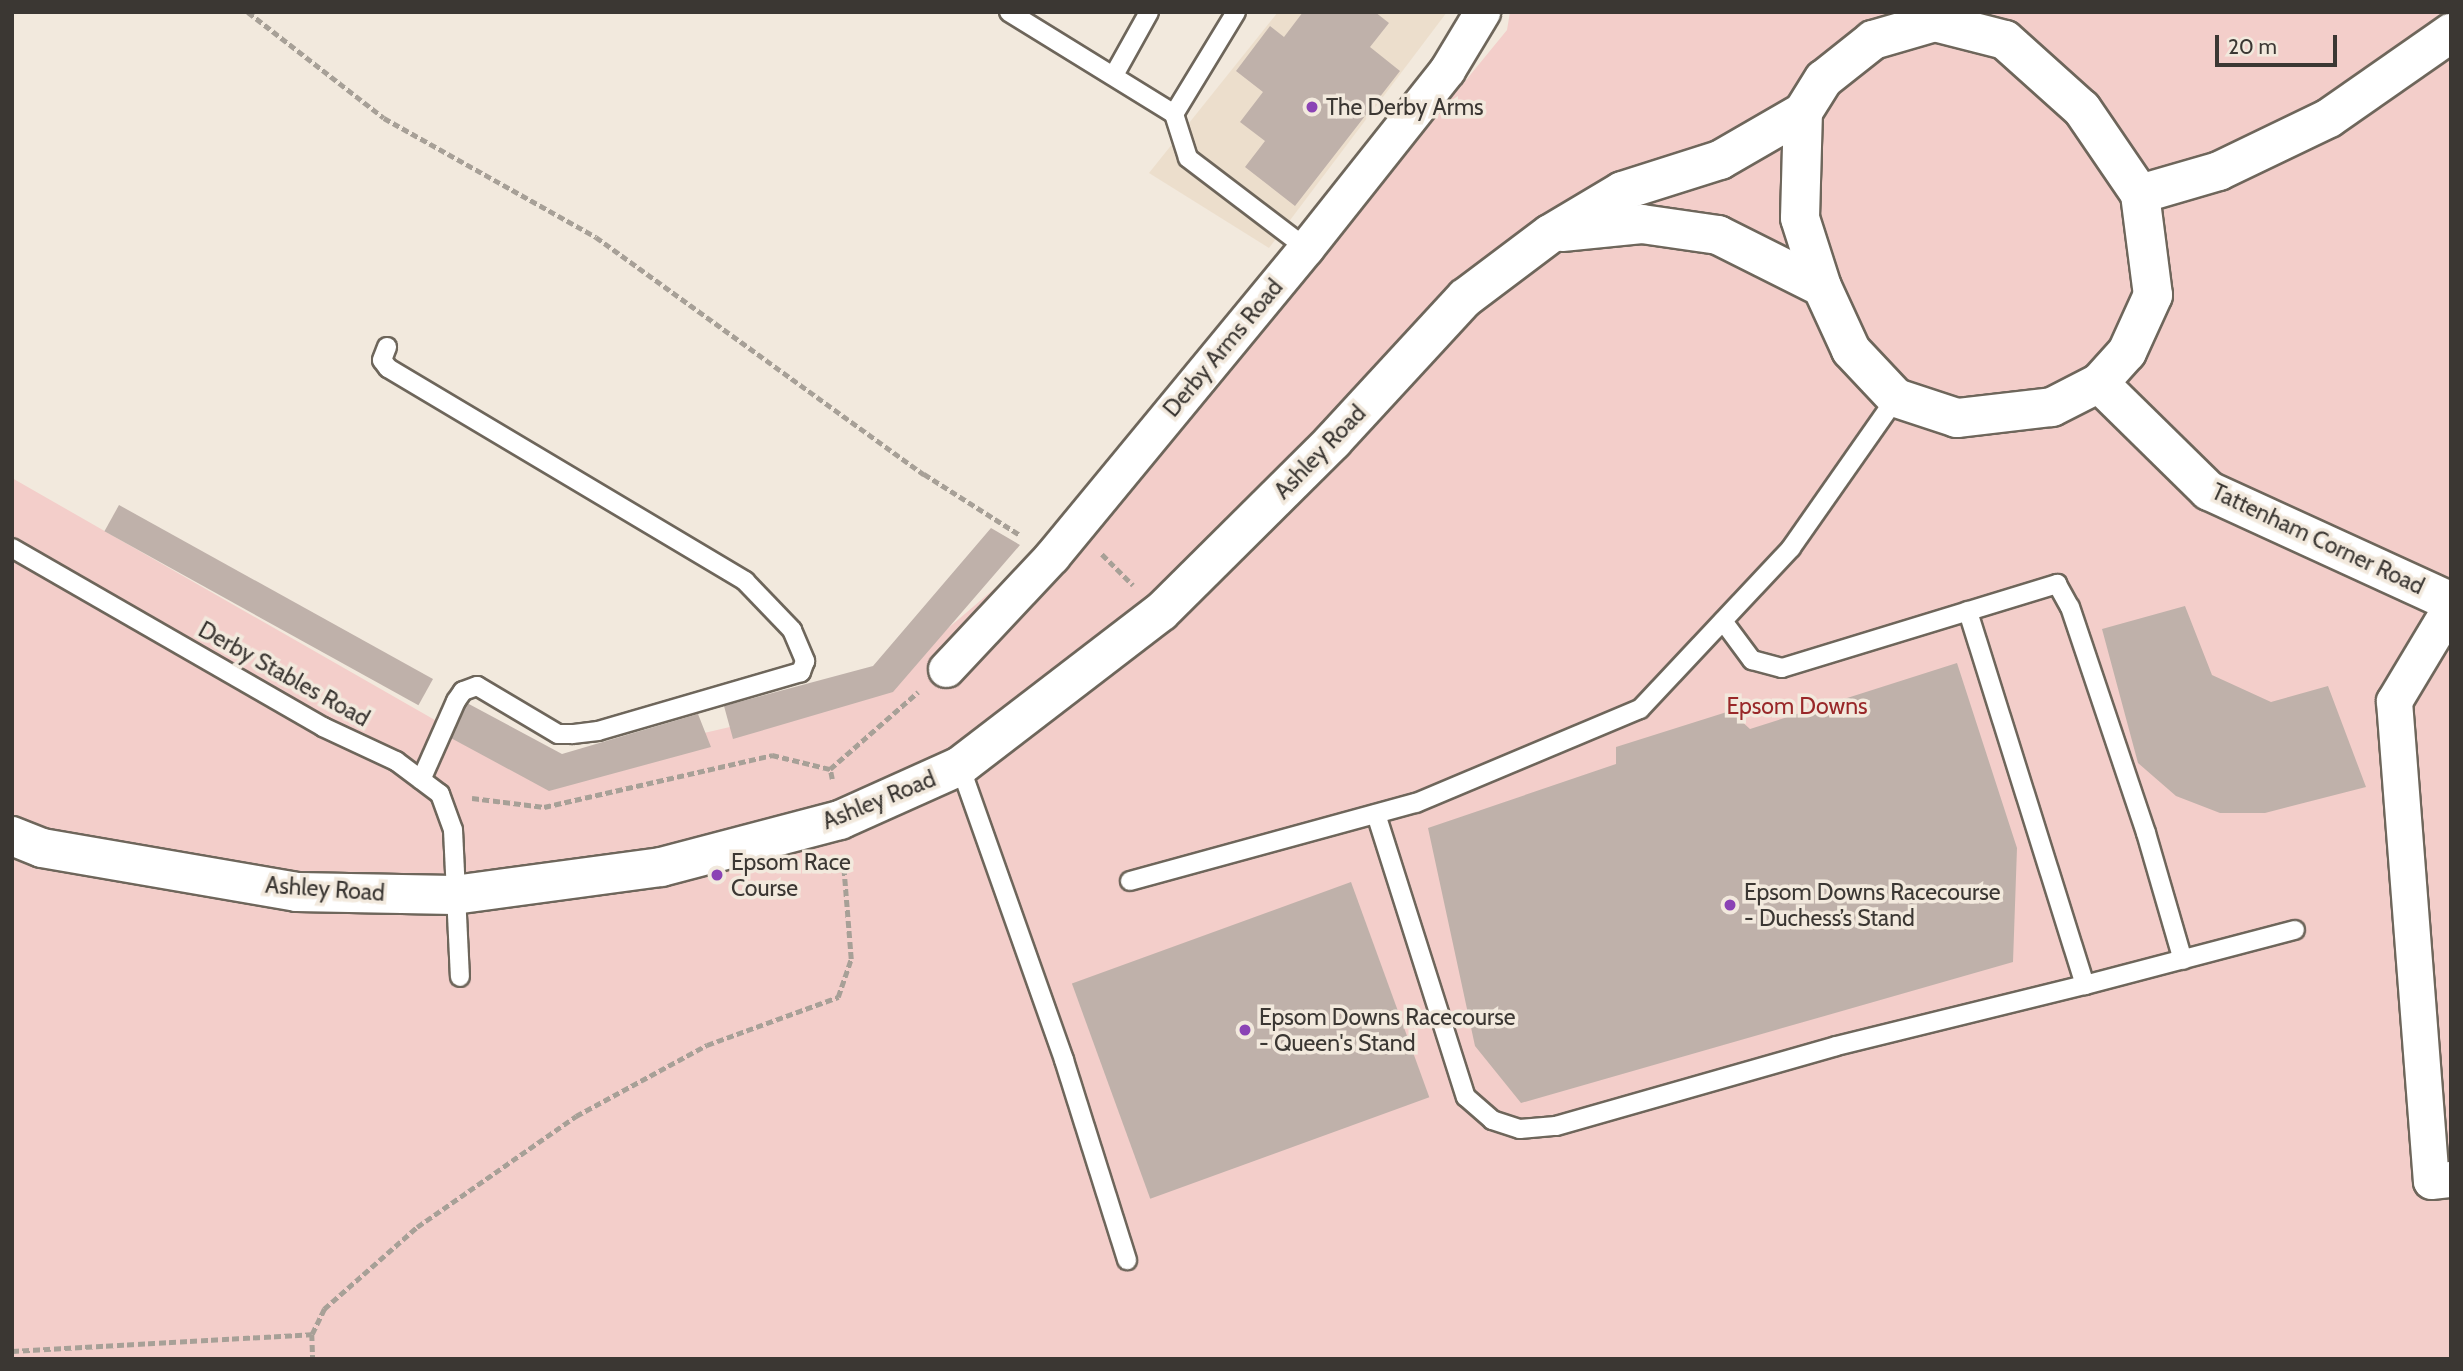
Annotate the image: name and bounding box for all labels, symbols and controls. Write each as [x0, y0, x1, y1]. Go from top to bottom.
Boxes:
scale bar [2218, 21, 2340, 65]
text: 20 m [2228, 34, 2277, 59]
place label: The Derby Arms [1326, 93, 1484, 121]
marker: The Derby Arms [1304, 99, 1320, 115]
street label: Derby Arms Road [1157, 274, 1289, 422]
street label: Ashley Road [1268, 399, 1372, 505]
street label: Tattenham Corner Road [2207, 478, 2429, 600]
street label: Derby Stables Road [194, 616, 374, 732]
park label: Epsom Downs [1726, 692, 1868, 720]
street label: Ashley Road [818, 765, 940, 835]
place label: Epsom Race Course [731, 848, 851, 902]
marker: Epsom Race Course [709, 867, 725, 883]
street label: Ashley Road [264, 871, 386, 907]
place label: Epsom Downs Racecourse - Duchess’s Stand [1744, 878, 2001, 932]
marker: Epsom Downs Racecourse - Duchess’s Stand [1722, 897, 1738, 913]
place label: Epsom Downs Racecourse - Queen's Stand [1259, 1003, 1516, 1057]
marker: Epsom Downs Racecourse - Queen's Stand [1237, 1022, 1253, 1038]

